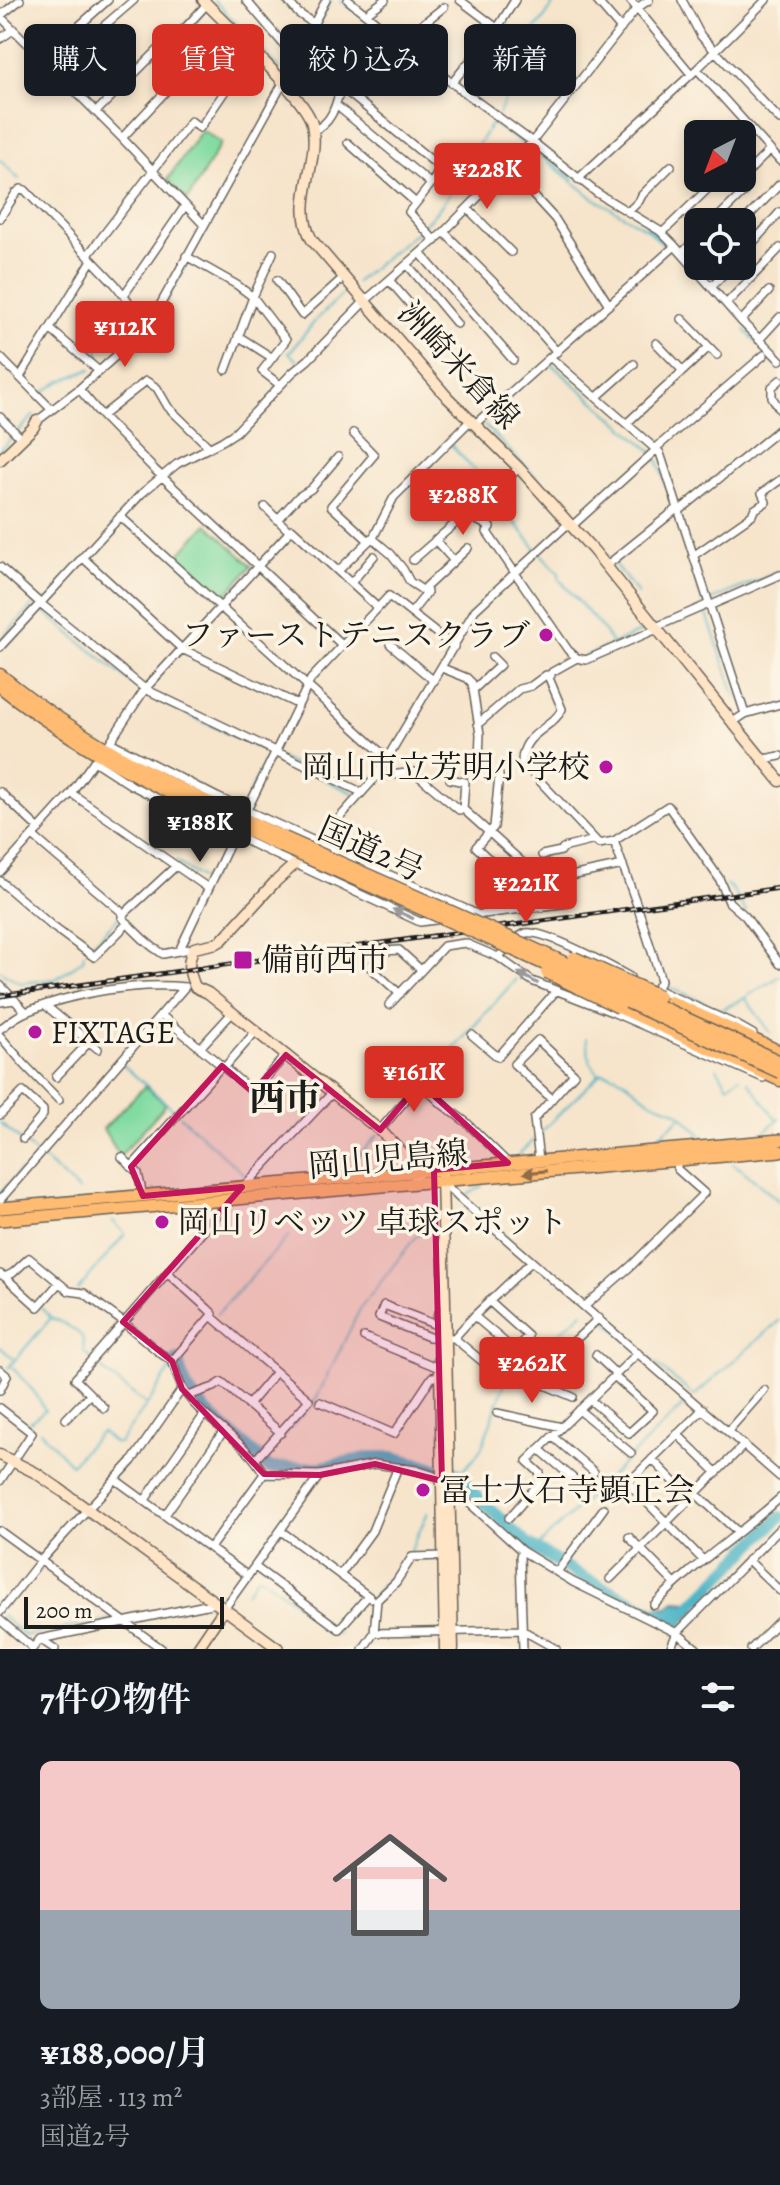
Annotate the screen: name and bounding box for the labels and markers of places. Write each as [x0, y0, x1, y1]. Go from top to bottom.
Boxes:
pin: ¥228K [431, 143, 543, 211]
pin: ¥112K [69, 301, 181, 369]
pin: ¥288K [407, 469, 519, 537]
place label: ファーストテニスクラブ [182, 613, 530, 657]
marker: ファーストテニスクラブ [537, 626, 555, 644]
place label: 岡山市立芳明小学校 [302, 745, 590, 789]
marker: 岡山市立芳明小学校 [597, 758, 615, 776]
pin: ¥188K [144, 796, 256, 864]
pin: ¥221K [470, 857, 582, 925]
place label: 備前西市 [261, 938, 389, 982]
marker: 備前西市 [232, 949, 254, 971]
place label: FIXTAGE [51, 1010, 175, 1054]
marker: FIXTAGE [26, 1023, 44, 1041]
pin: ¥161K [358, 1046, 470, 1114]
place label: 岡山リベッツ 卓球スポット [178, 1200, 568, 1244]
marker: 岡山リベッツ 卓球スポット [153, 1213, 171, 1231]
pin: ¥262K [476, 1337, 588, 1405]
place label: 冨士大石寺顕正会 [439, 1468, 695, 1512]
marker: 冨士大石寺顕正会 [414, 1481, 432, 1499]

